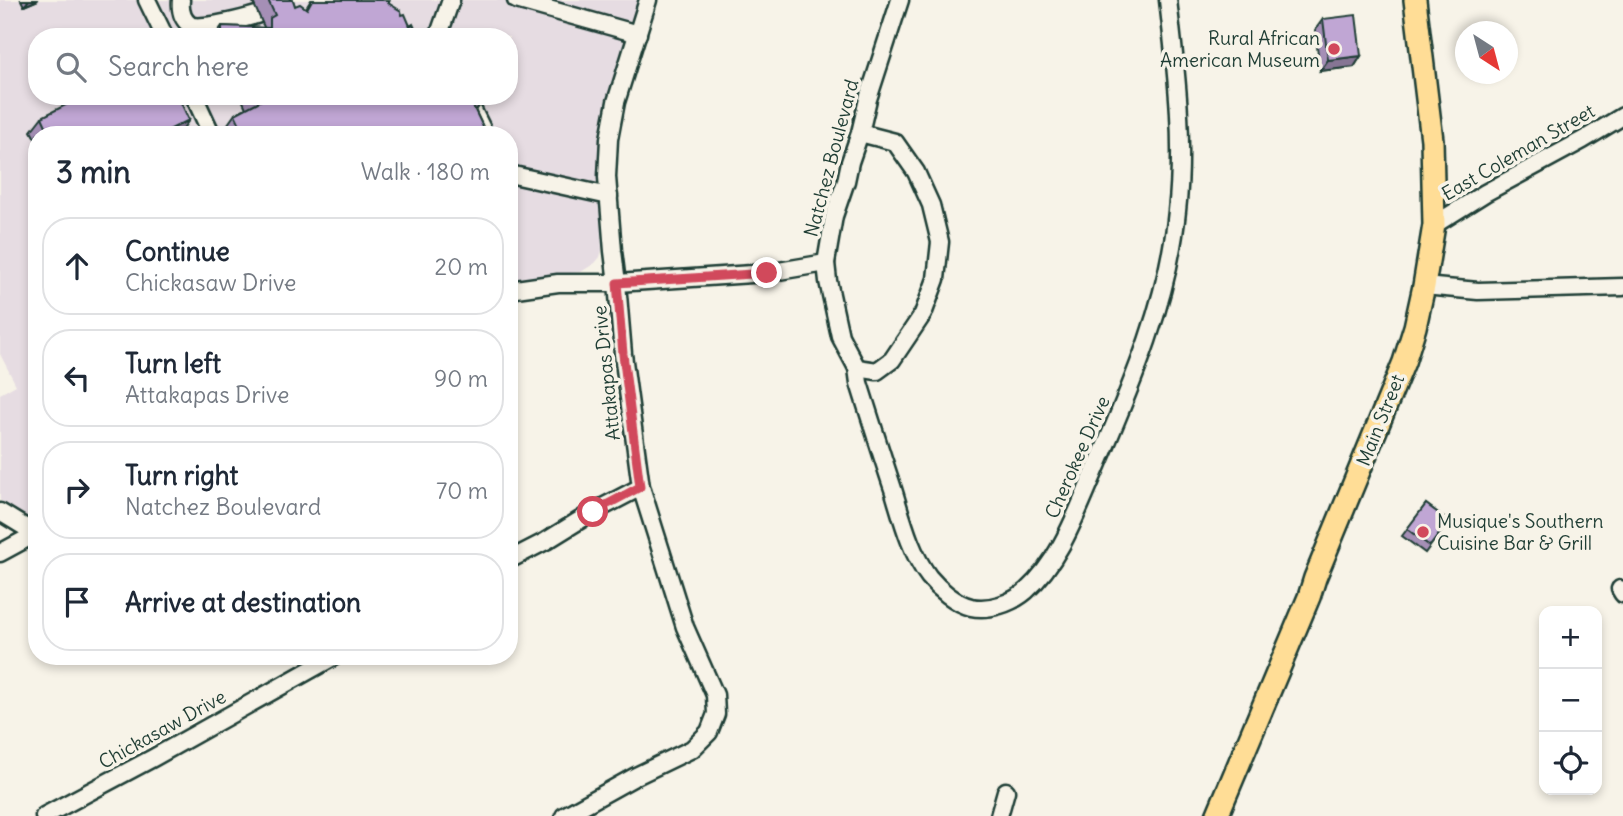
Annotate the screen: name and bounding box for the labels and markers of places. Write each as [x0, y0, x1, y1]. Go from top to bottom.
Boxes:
place label: Rural African American Museum [1160, 26, 1320, 72]
marker: Rural African American Museum [1326, 41, 1342, 57]
place label: Musique's Southern Cuisine Bar & Grill [1437, 509, 1604, 555]
marker: Musique's Southern Cuisine Bar & Grill [1415, 524, 1431, 540]

